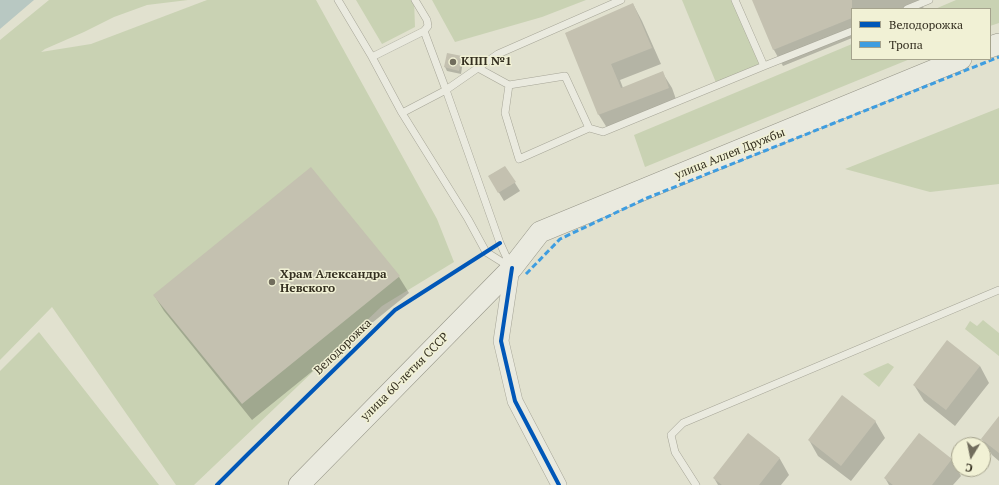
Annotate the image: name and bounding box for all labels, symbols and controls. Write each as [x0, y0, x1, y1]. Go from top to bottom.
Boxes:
legend [851, 8, 991, 60]
text: Велодорожка [889, 17, 963, 32]
text: Тропа [889, 37, 923, 52]
place label: КПП №1 [461, 55, 512, 69]
marker: КПП №1 [448, 57, 458, 67]
street label: улица Аллея Дружбы [673, 125, 787, 183]
place label: Храм Александра Невского [280, 268, 387, 296]
marker: Храм Александра Невского [267, 277, 277, 287]
street label: Велодорожка [311, 316, 375, 378]
street label: улица 60-летия СССР [358, 330, 452, 424]
north arrow [951, 437, 991, 477]
text: С [964, 460, 974, 475]

